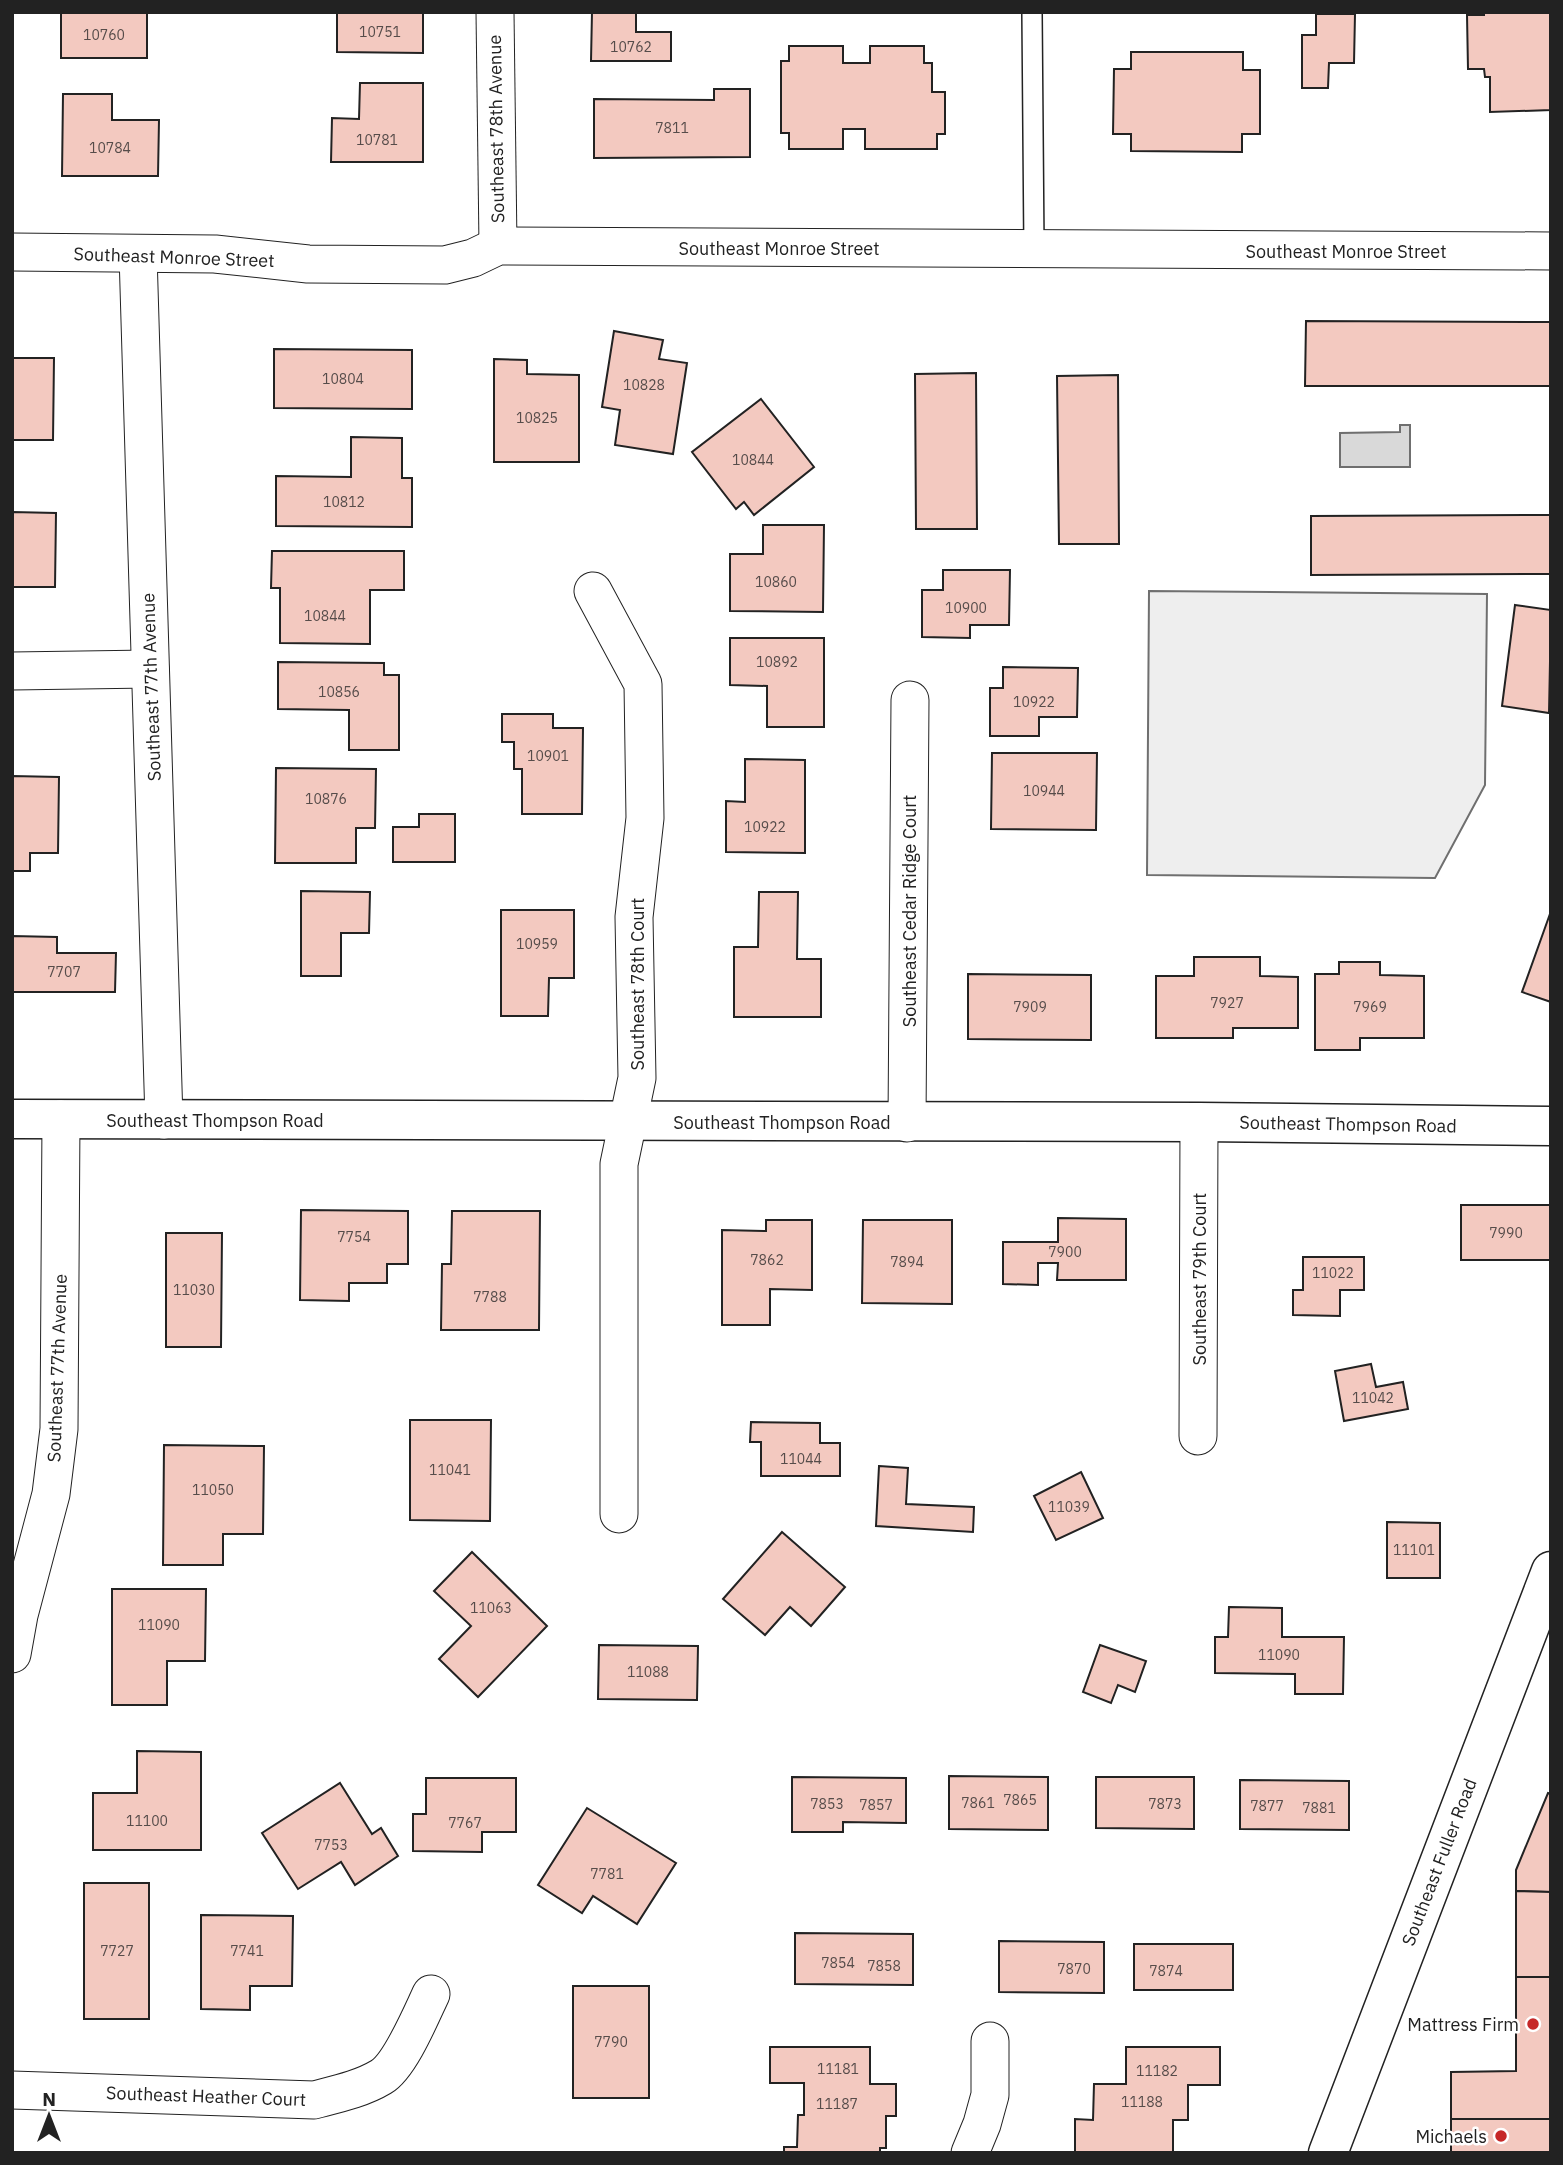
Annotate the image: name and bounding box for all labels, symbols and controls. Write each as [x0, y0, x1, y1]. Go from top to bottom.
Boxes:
house number: 10751 [359, 23, 401, 41]
house number: 10760 [83, 26, 125, 44]
street label: Southeast 78th Avenue [483, 34, 509, 223]
house number: 10762 [610, 38, 652, 56]
house number: 7811 [655, 119, 689, 137]
house number: 10781 [356, 131, 398, 149]
house number: 10784 [89, 139, 131, 157]
street label: Southeast Monroe Street [678, 237, 880, 260]
street label: Southeast Monroe Street [1245, 240, 1447, 263]
street label: Southeast Monroe Street [73, 242, 275, 272]
house number: 10804 [322, 370, 364, 388]
house number: 10828 [623, 376, 665, 394]
house number: 10825 [516, 409, 558, 427]
house number: 10844 [732, 451, 774, 469]
house number: 10812 [323, 493, 365, 511]
house number: 10860 [755, 573, 797, 591]
street label: Southeast 77th Avenue [136, 592, 166, 782]
house number: 10900 [945, 599, 987, 617]
house number: 10844 [304, 607, 346, 625]
house number: 10892 [756, 653, 798, 671]
house number: 10856 [318, 683, 360, 701]
house number: 10922 [1013, 693, 1055, 711]
house number: 10901 [527, 747, 569, 765]
house number: 10944 [1023, 782, 1065, 800]
house number: 10876 [305, 790, 347, 808]
street label: Southeast Cedar Ridge Court [898, 795, 921, 1027]
house number: 10922 [744, 818, 786, 836]
street label: Southeast 78th Court [626, 898, 649, 1070]
house number: 10959 [516, 935, 558, 953]
house number: 7707 [47, 963, 81, 981]
house number: 7927 [1210, 994, 1244, 1012]
house number: 7909 [1013, 998, 1047, 1016]
house number: 7969 [1353, 998, 1387, 1016]
street label: Southeast Thompson Road [106, 1109, 324, 1132]
street label: Southeast Thompson Road [673, 1111, 891, 1134]
street label: Southeast Thompson Road [1239, 1111, 1457, 1137]
street label: Southeast 79th Court [1188, 1193, 1211, 1365]
house number: 7990 [1489, 1224, 1523, 1242]
house number: 7754 [337, 1228, 371, 1246]
house number: 7900 [1048, 1243, 1082, 1261]
house number: 7862 [750, 1251, 784, 1269]
house number: 7894 [890, 1253, 924, 1271]
house number: 11022 [1312, 1264, 1354, 1282]
street label: Southeast 77th Avenue [42, 1273, 72, 1463]
house number: 11030 [173, 1281, 215, 1299]
house number: 7788 [473, 1288, 507, 1306]
house number: 11042 [1352, 1389, 1394, 1407]
house number: 11044 [780, 1450, 822, 1468]
house number: 11041 [429, 1461, 471, 1479]
house number: 11050 [192, 1481, 234, 1499]
house number: 11039 [1048, 1498, 1090, 1516]
house number: 11101 [1393, 1541, 1435, 1559]
house number: 11063 [470, 1599, 512, 1617]
house number: 11090 [138, 1616, 180, 1634]
house number: 11090 [1258, 1646, 1300, 1664]
house number: 11088 [627, 1663, 669, 1681]
street label: Southeast Fuller Road [1396, 1775, 1482, 1949]
house number: 7865 [1003, 1791, 1037, 1809]
house number: 7861 [961, 1794, 995, 1812]
house number: 7853 [810, 1795, 844, 1813]
house number: 7873 [1148, 1795, 1182, 1813]
house number: 7857 [859, 1796, 893, 1814]
house number: 7877 [1250, 1797, 1284, 1815]
house number: 7881 [1302, 1799, 1336, 1817]
house number: 11100 [126, 1812, 168, 1830]
house number: 7767 [448, 1814, 482, 1832]
house number: 7753 [314, 1836, 348, 1854]
house number: 7781 [590, 1865, 624, 1883]
house number: 7727 [100, 1942, 134, 1960]
house number: 7741 [230, 1942, 264, 1960]
house number: 7854 [821, 1954, 855, 1972]
house number: 7858 [867, 1957, 901, 1975]
house number: 7870 [1057, 1960, 1091, 1978]
house number: 7874 [1149, 1962, 1183, 1980]
place label: Mattress Firm [1407, 2013, 1519, 2036]
marker: Mattress Firm [1525, 2016, 1541, 2032]
house number: 7790 [594, 2033, 628, 2051]
house number: 11181 [817, 2060, 859, 2078]
house number: 11182 [1136, 2062, 1178, 2080]
north arrow [14, 2081, 84, 2151]
street label: Southeast Heather Court [106, 2081, 306, 2111]
text: N [42, 2087, 56, 2111]
house number: 11188 [1121, 2093, 1163, 2111]
house number: 11187 [816, 2095, 858, 2113]
place label: Michaels [1415, 2125, 1487, 2148]
marker: Michaels [1493, 2128, 1509, 2144]

